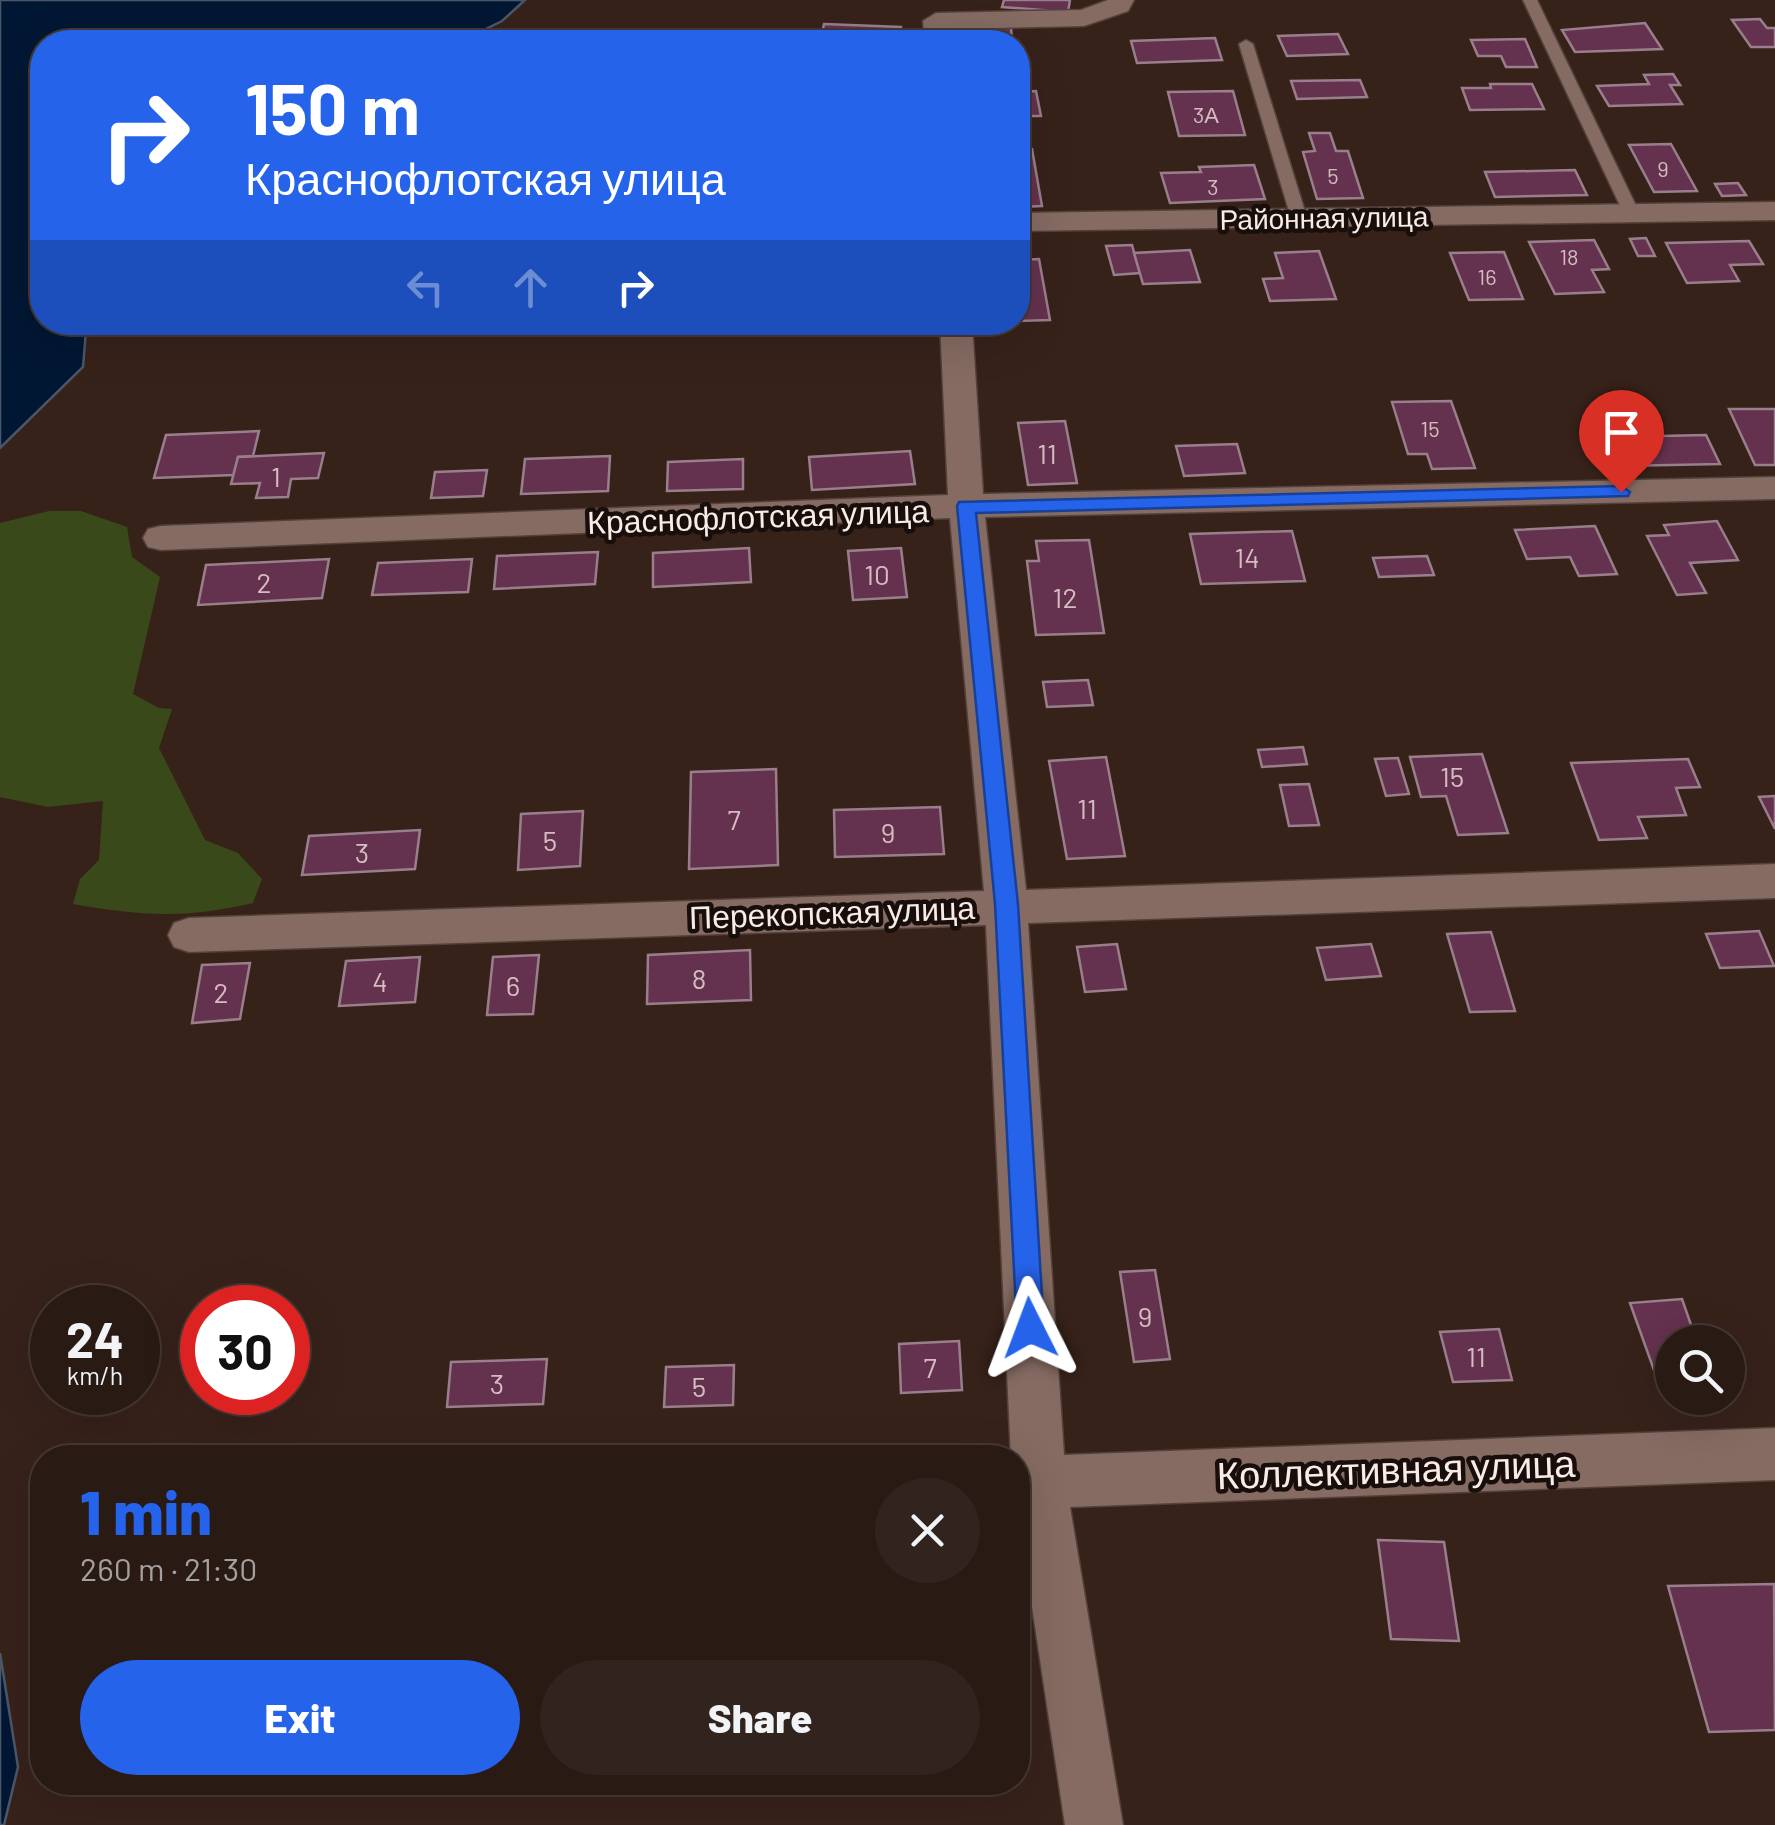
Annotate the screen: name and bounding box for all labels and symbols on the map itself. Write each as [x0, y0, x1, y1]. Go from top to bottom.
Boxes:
house number: 3А [1193, 101, 1219, 127]
house number: 9 [1657, 155, 1669, 181]
house number: 5 [1327, 162, 1339, 188]
house number: 3 [1207, 173, 1219, 199]
street label: Районная улица [1219, 198, 1429, 236]
house number: 18 [1559, 243, 1579, 269]
house number: 16 [1477, 263, 1497, 289]
pin [1579, 390, 1664, 493]
house number: 15 [1420, 415, 1440, 441]
house number: 11 [1037, 436, 1057, 470]
house number: 1 [271, 459, 281, 493]
street label: Краснофлотская улица [586, 490, 930, 541]
house number: 14 [1234, 540, 1260, 574]
house number: 10 [864, 557, 890, 591]
house number: 2 [256, 565, 272, 599]
house number: 12 [1053, 580, 1077, 614]
house number: 15 [1440, 759, 1464, 793]
house number: 11 [1077, 791, 1097, 825]
house number: 7 [727, 802, 741, 836]
house number: 9 [881, 815, 895, 849]
house number: 5 [543, 823, 557, 857]
house number: 3 [355, 835, 369, 869]
street label: Перекопская улица [688, 887, 976, 936]
house number: 8 [692, 961, 706, 995]
house number: 4 [372, 964, 388, 998]
house number: 6 [506, 968, 520, 1002]
house number: 2 [213, 975, 229, 1009]
position arrow [978, 1276, 1082, 1380]
speed limit sign: 30 [180, 1285, 310, 1415]
house number: 9 [1138, 1299, 1152, 1333]
house number: 11 [1466, 1339, 1486, 1373]
house number: 7 [923, 1350, 937, 1384]
house number: 3 [490, 1366, 504, 1400]
house number: 5 [692, 1369, 706, 1403]
street label: Коллективная улица [1216, 1439, 1577, 1497]

